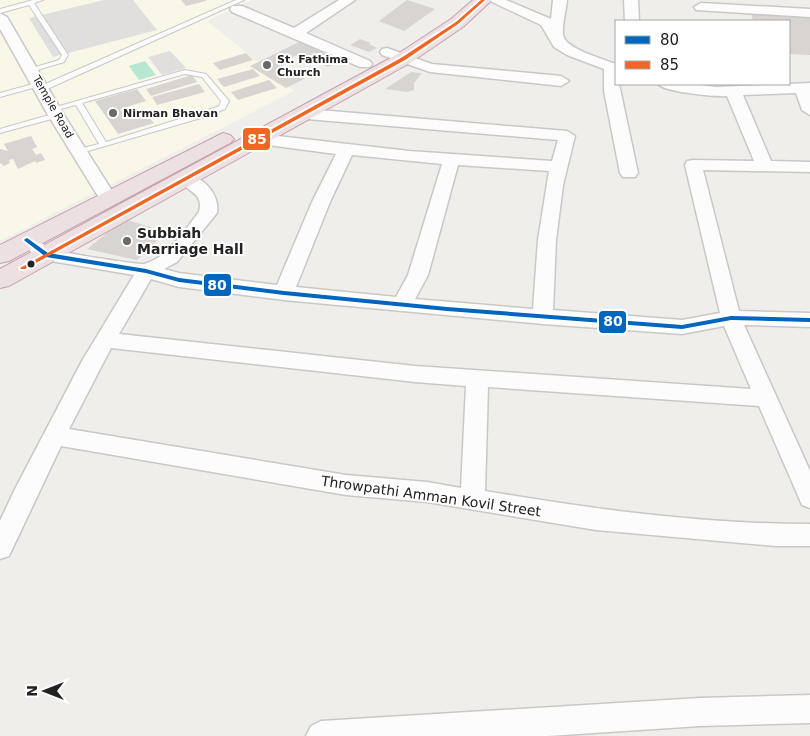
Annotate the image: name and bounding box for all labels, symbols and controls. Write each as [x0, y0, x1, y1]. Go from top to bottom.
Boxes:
legend [615, 20, 790, 85]
text: 80 [660, 31, 679, 49]
place label: St. Fathima Church [277, 53, 348, 79]
text: 85 [660, 56, 679, 74]
marker: St. Fathima Church [261, 59, 273, 71]
street label: Temple Road [29, 72, 76, 141]
marker: Nirman Bhavan [107, 107, 119, 119]
place label: Nirman Bhavan [123, 107, 218, 120]
line badge: 85 [242, 127, 271, 151]
text: 85 [247, 131, 267, 147]
place label: Subbiah Marriage Hall [137, 225, 244, 257]
marker: Subbiah Marriage Hall [121, 235, 133, 247]
unlabelled marker [26, 259, 36, 269]
line badge: 80 [203, 273, 232, 297]
text: 80 [207, 277, 227, 293]
line badge: 80 [598, 310, 627, 334]
text: 80 [603, 313, 623, 329]
street label: Throwpathi Amman Kovil Street [319, 472, 542, 519]
north arrow [20, 666, 70, 716]
text: N [24, 685, 40, 697]

